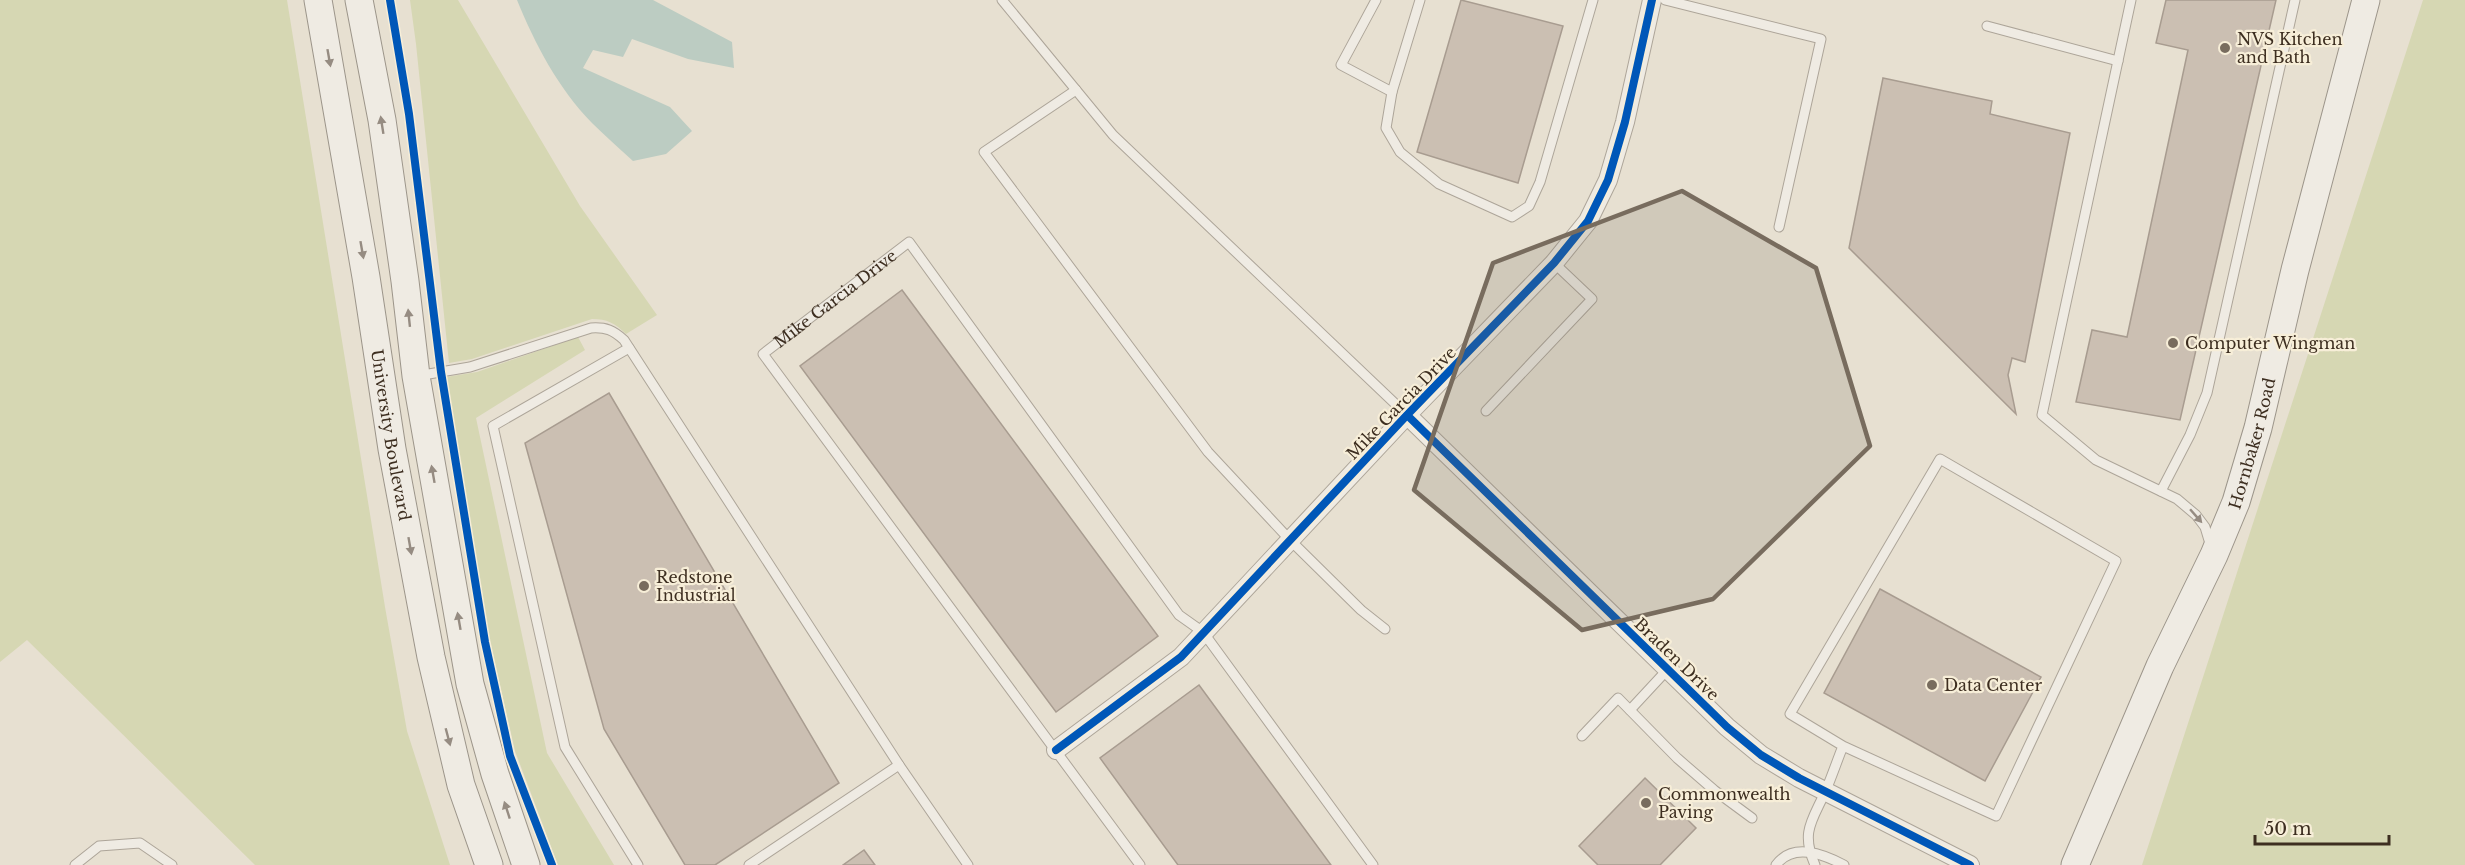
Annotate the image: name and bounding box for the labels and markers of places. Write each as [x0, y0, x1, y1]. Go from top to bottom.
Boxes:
place label: NVS Kitchen and Bath [2237, 29, 2342, 67]
marker: NVS Kitchen and Bath [2218, 41, 2232, 55]
place label: Computer Wingman [2185, 333, 2355, 353]
marker: Computer Wingman [2166, 336, 2180, 350]
place label: Redstone Industrial [656, 567, 736, 605]
marker: Redstone Industrial [637, 579, 651, 593]
place label: Data Center [1944, 675, 2042, 695]
marker: Data Center [1925, 678, 1939, 692]
place label: Commonwealth Paving [1658, 784, 1790, 822]
marker: Commonwealth Paving [1639, 796, 1653, 810]

